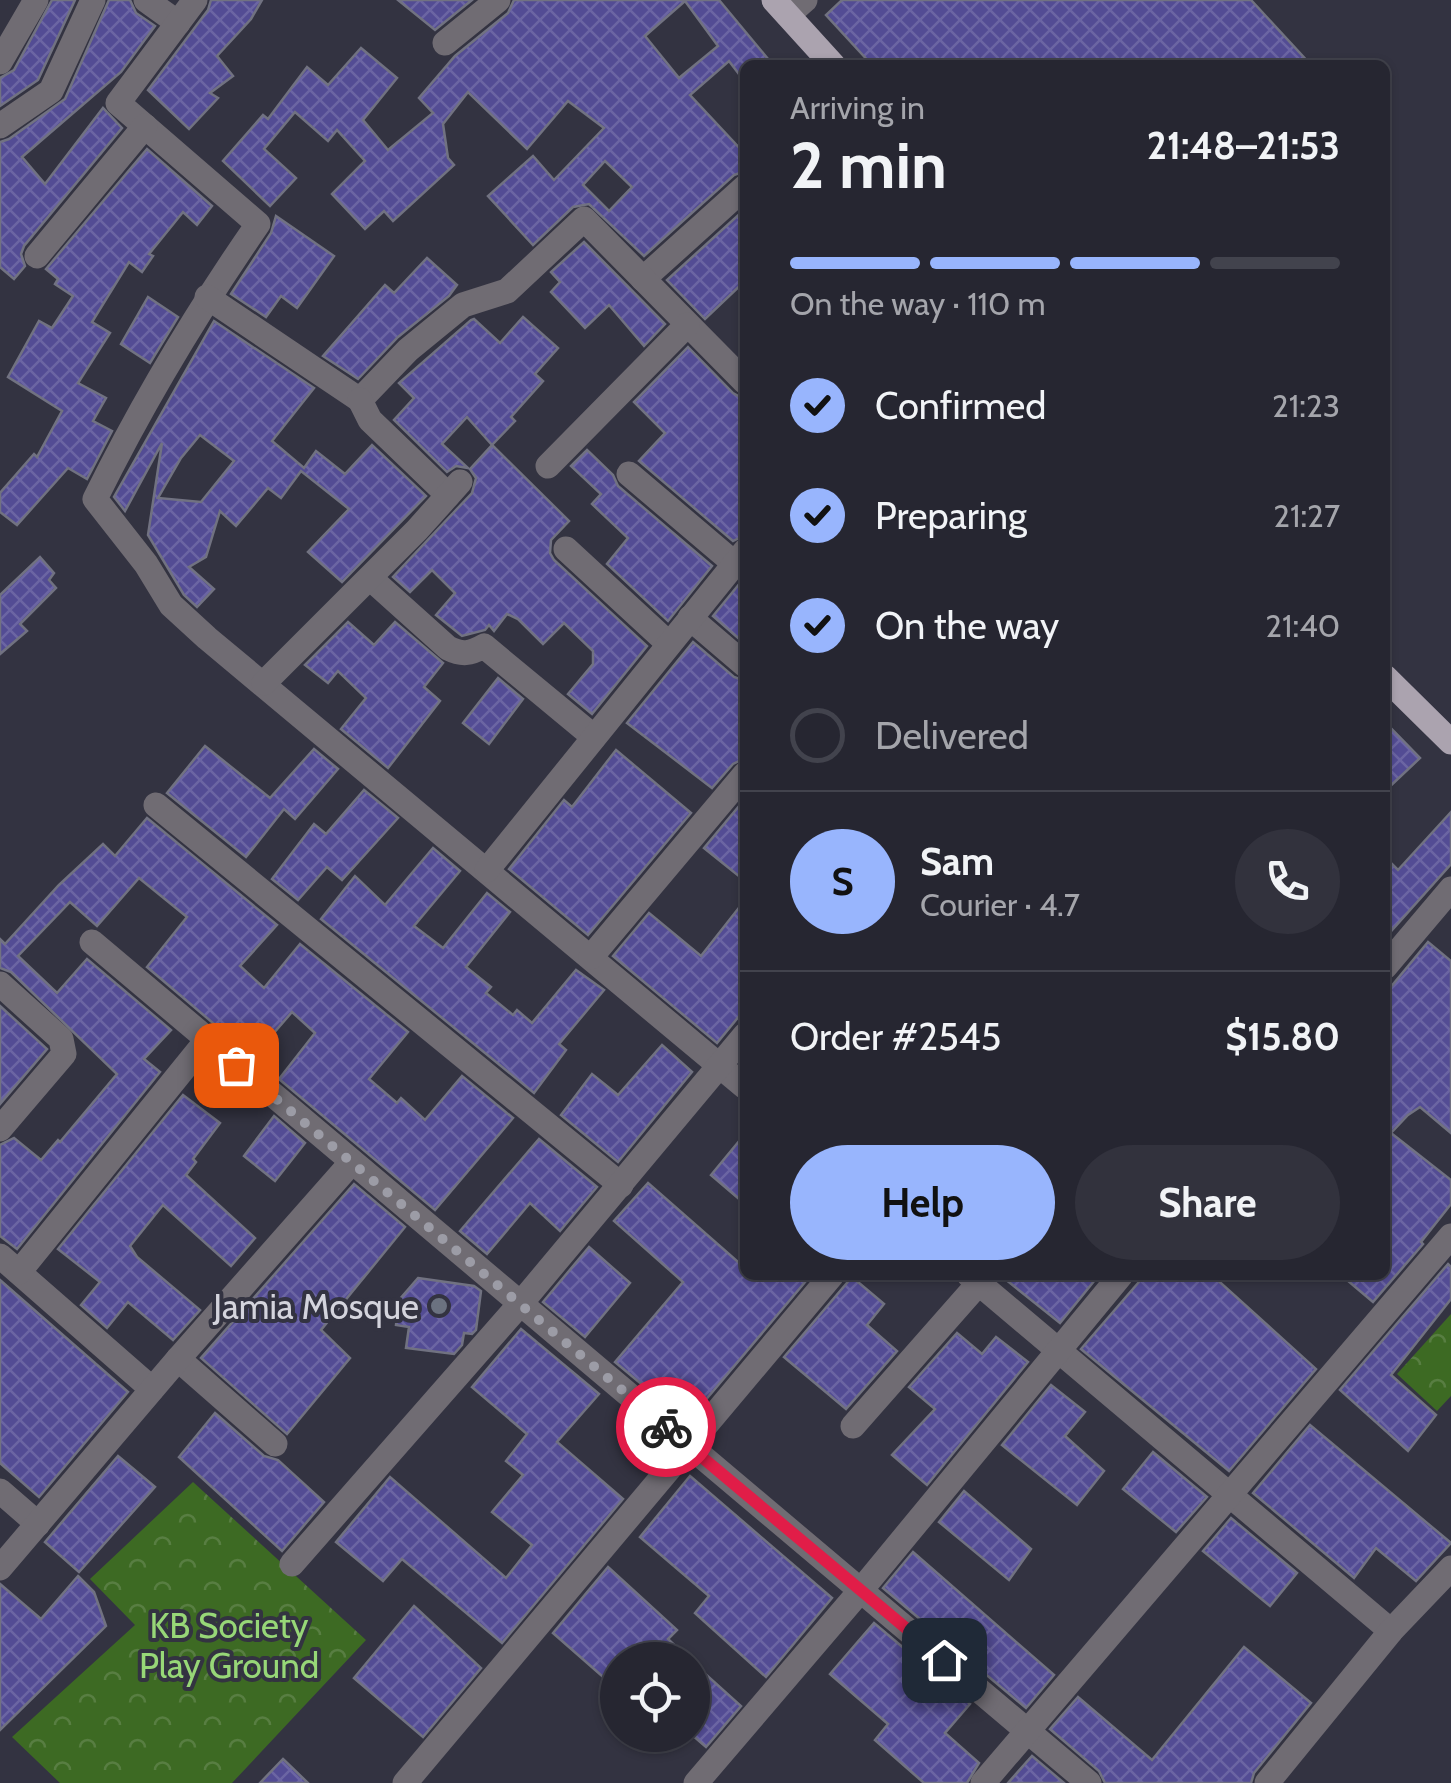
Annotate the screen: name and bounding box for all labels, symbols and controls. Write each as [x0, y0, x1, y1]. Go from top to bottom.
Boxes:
text: Arriving in [790, 88, 925, 127]
text: 21:48–21:53 [1147, 122, 1340, 169]
text: 2 min [790, 125, 947, 204]
text: On the way · 110 m [790, 284, 1046, 323]
icon: check [790, 378, 845, 433]
text: Confirmed [875, 382, 1046, 429]
text: 21:23 [1272, 386, 1340, 425]
icon: check [790, 488, 845, 543]
text: Preparing [875, 492, 1027, 539]
text: 21:27 [1273, 496, 1340, 535]
icon: check [790, 598, 845, 653]
text: On the way [875, 602, 1059, 649]
text: 21:40 [1265, 606, 1340, 645]
text: Delivered [875, 712, 1029, 759]
button: phone [1235, 829, 1340, 934]
text: Sam [920, 838, 994, 885]
text: S [831, 858, 854, 905]
text: Courier · 4.7 [920, 885, 1080, 924]
text: Order #2545 [790, 1013, 1001, 1060]
text: $15.80 [1225, 1013, 1340, 1060]
pin [194, 1023, 279, 1108]
icon: bag [209, 1038, 264, 1093]
button: Help [790, 1145, 1055, 1260]
button: Share [1075, 1145, 1340, 1260]
place label: Jamia Mosque [212, 1285, 419, 1328]
marker: Jamia Mosque [428, 1295, 450, 1317]
courier [616, 1377, 716, 1477]
icon: bike [639, 1400, 694, 1455]
park label: KB Society Play Ground [139, 1604, 319, 1687]
pin [902, 1618, 987, 1703]
icon: home [917, 1633, 972, 1688]
map controls [600, 1642, 710, 1752]
button: locate [600, 1642, 710, 1752]

